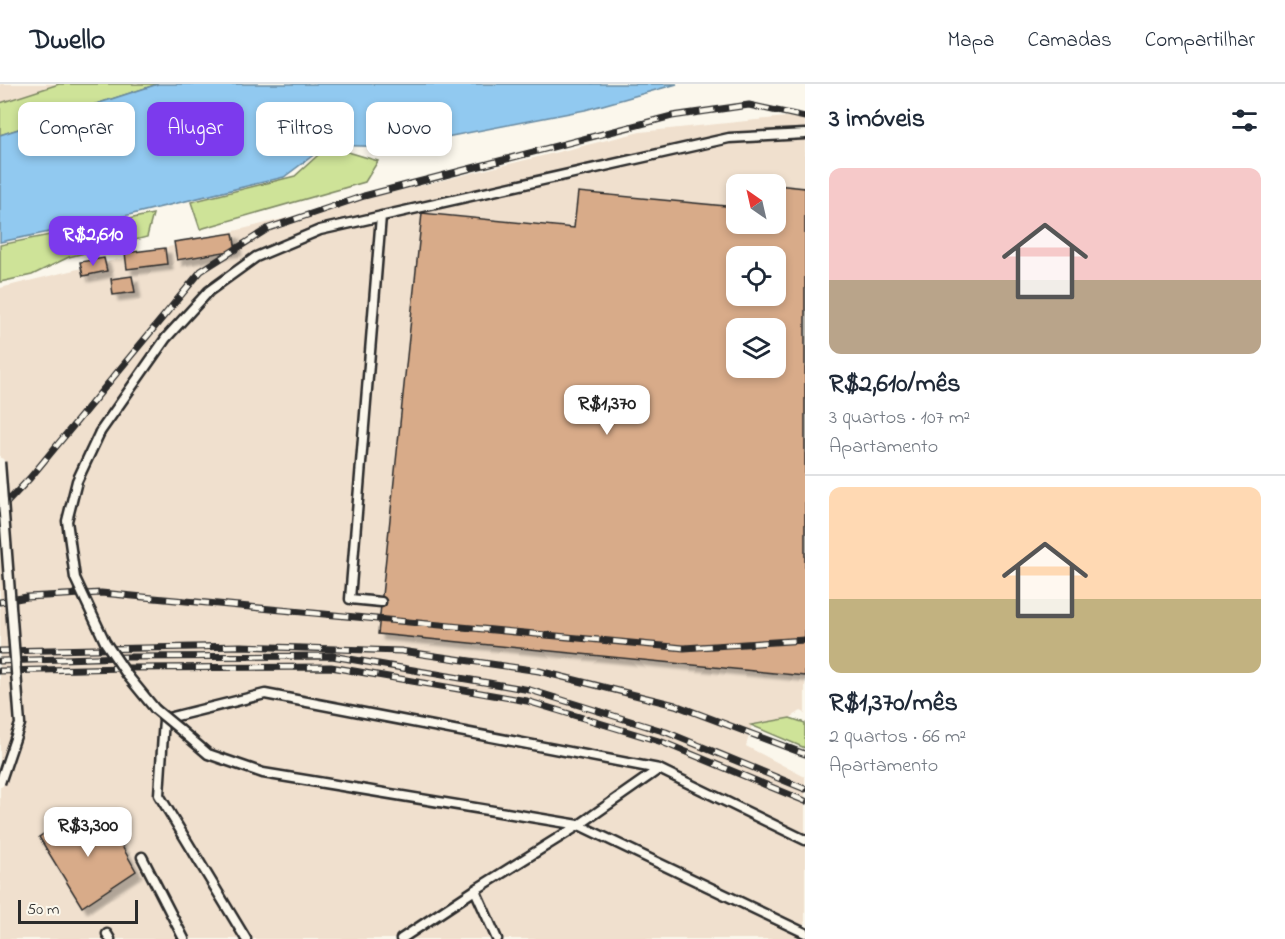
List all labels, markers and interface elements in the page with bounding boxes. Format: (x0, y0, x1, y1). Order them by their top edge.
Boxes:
text: Dwello (30, 21, 105, 62)
text: Mapa (948, 26, 994, 56)
text: Camadas (1027, 26, 1112, 56)
text: Compartilhar (1145, 26, 1255, 56)
text: 3 imóveis (829, 101, 925, 139)
chip: Comprar (18, 102, 135, 156)
chip: Alugar (147, 102, 244, 156)
chip: Filtros (256, 102, 354, 156)
chip: Novo (366, 102, 452, 156)
icon: filters (1228, 104, 1261, 137)
north arrow (726, 174, 786, 234)
map controls (726, 174, 786, 378)
icon: home (991, 207, 1099, 315)
pin: R$2,610 (38, 216, 148, 267)
text: R$2,610 (63, 221, 123, 250)
button: locate (726, 246, 786, 306)
button: layers (726, 318, 786, 378)
text: R$2,610/mês (829, 366, 961, 404)
pin: R$1,370 (552, 385, 662, 436)
text: R$1,370 (578, 390, 636, 419)
text: 3 quartos · 107 m² (829, 404, 970, 433)
text: Apartamento (829, 433, 938, 462)
icon: home (991, 526, 1099, 634)
text: R$1,370/mês (829, 685, 958, 723)
text: 2 quartos · 66 m² (829, 723, 966, 752)
text: Apartamento (829, 752, 938, 781)
pin: R$3,300 (33, 807, 143, 858)
text: R$3,300 (58, 812, 118, 841)
scale bar (18, 897, 138, 924)
text: 50 m (27, 898, 59, 922)

